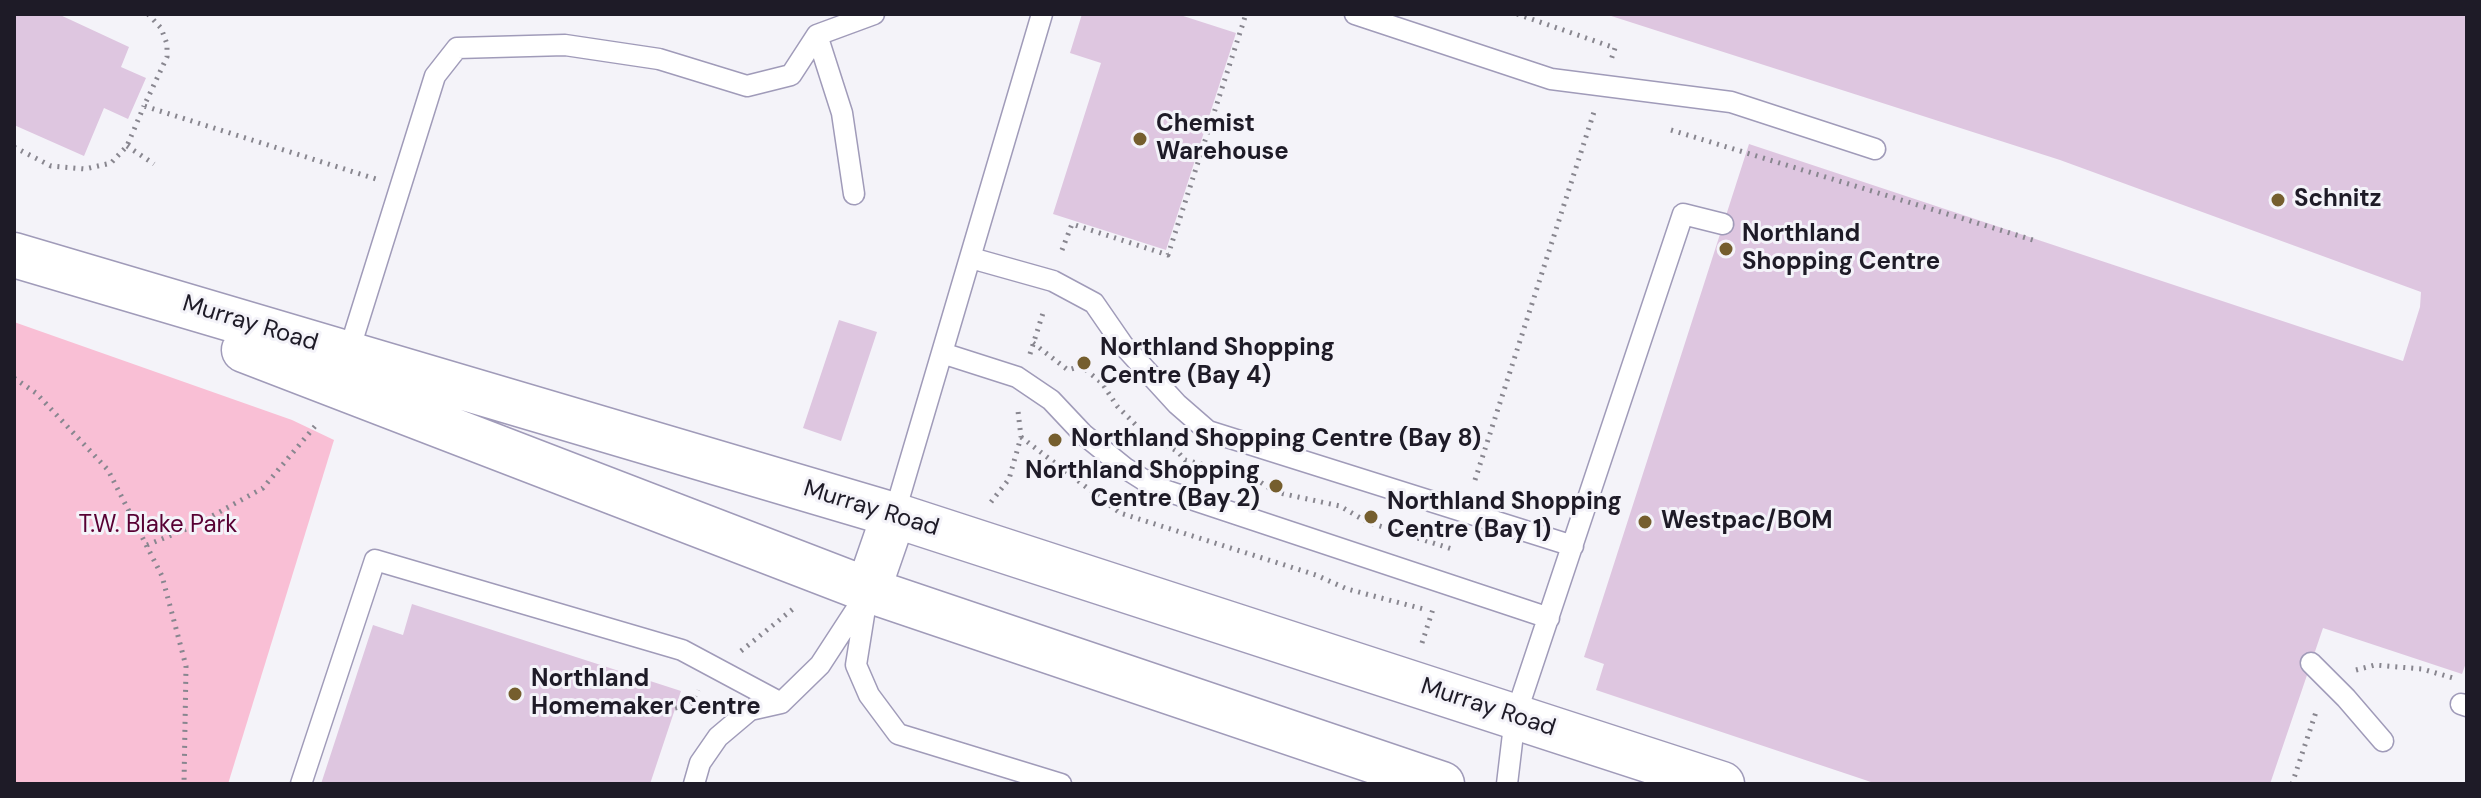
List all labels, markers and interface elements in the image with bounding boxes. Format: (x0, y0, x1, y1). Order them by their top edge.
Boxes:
place label: Chemist Warehouse (1156, 111, 1289, 167)
marker: Chemist Warehouse (1131, 130, 1149, 148)
place label: Schnitz (2294, 186, 2381, 214)
marker: Schnitz (2269, 191, 2287, 209)
place label: Northland Shopping Centre (1742, 221, 1940, 277)
marker: Northland Shopping Centre (1717, 240, 1735, 258)
street label: Murray Road (179, 290, 321, 358)
place label: Northland Shopping Centre (Bay 4) (1100, 335, 1335, 391)
marker: Northland Shopping Centre (Bay 4) (1075, 354, 1093, 372)
place label: Northland Shopping Centre (Bay 8) (1071, 426, 1481, 454)
marker: Northland Shopping Centre (Bay 8) (1046, 431, 1064, 449)
place label: Northland Shopping Centre (Bay 2) (1025, 458, 1260, 514)
street label: Murray Road (800, 475, 942, 543)
marker: Northland Shopping Centre (Bay 2) (1267, 477, 1285, 495)
place label: Northland Shopping Centre (Bay 1) (1387, 489, 1622, 545)
marker: Northland Shopping Centre (Bay 1) (1362, 508, 1380, 526)
place label: Westpac/BOM (1661, 508, 1833, 536)
park label: T.W. Blake Park (79, 512, 237, 540)
marker: Westpac/BOM (1636, 513, 1654, 531)
place label: Northland Homemaker Centre (531, 666, 761, 722)
street label: Murray Road (1417, 673, 1559, 743)
marker: Northland Homemaker Centre (506, 685, 524, 703)

